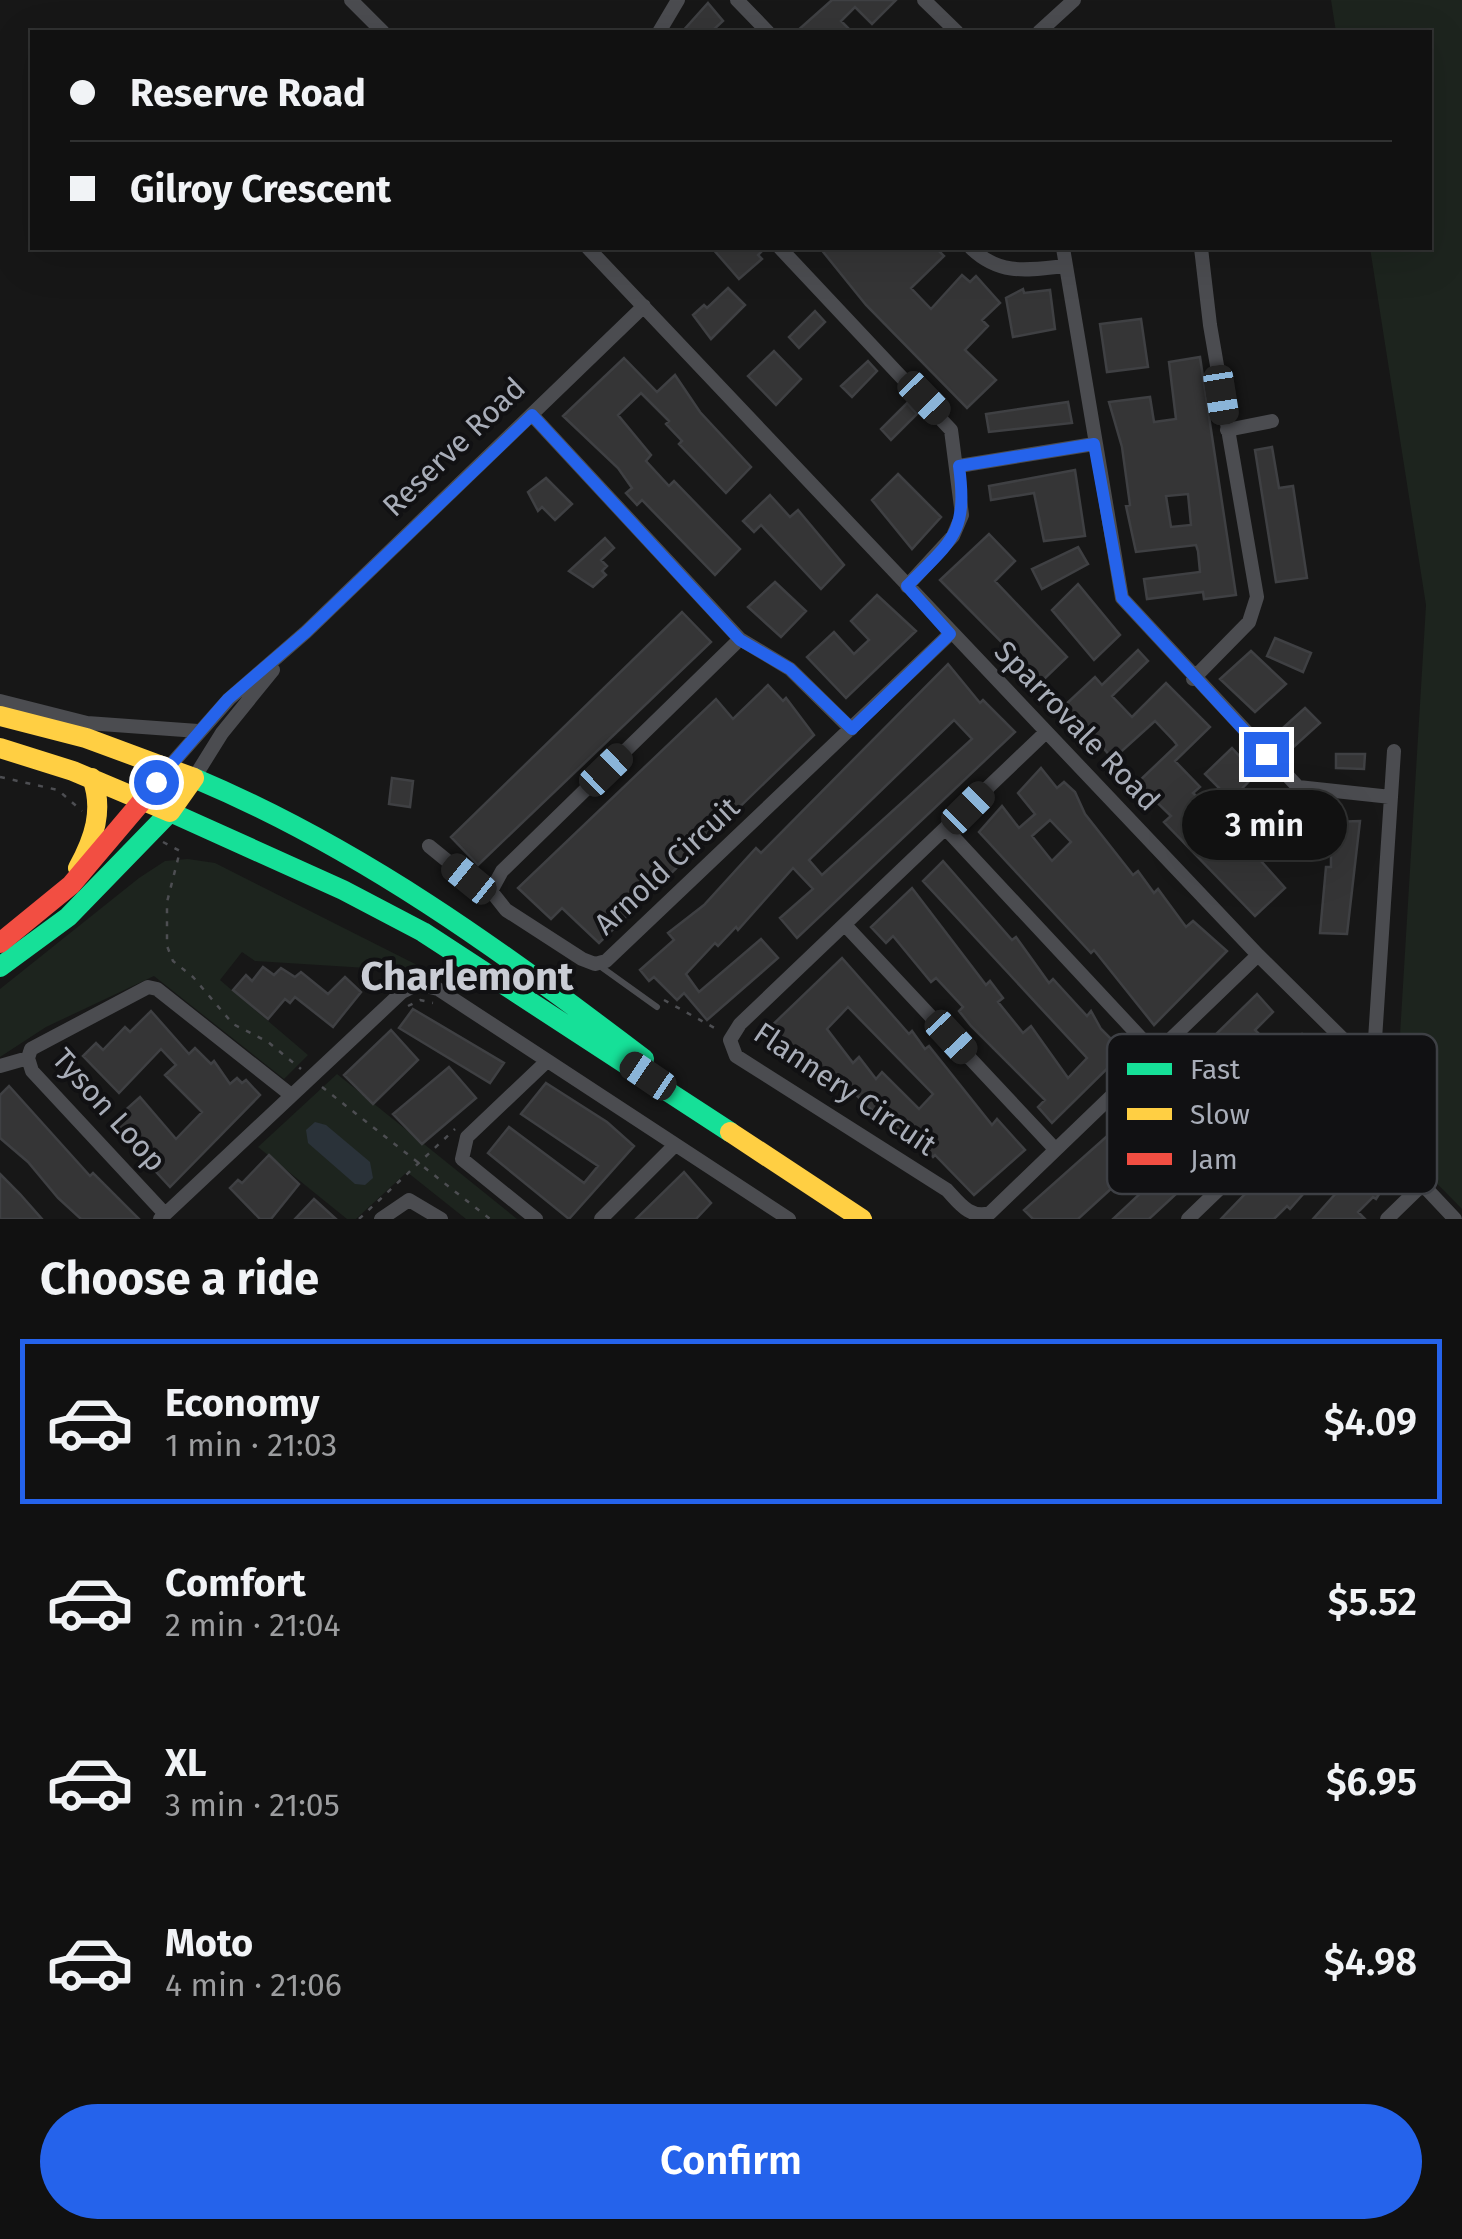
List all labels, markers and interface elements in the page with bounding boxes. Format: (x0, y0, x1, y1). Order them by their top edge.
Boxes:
text: Reserve Road (130, 70, 366, 116)
text: Gilroy Crescent (130, 166, 391, 212)
car (1201, 363, 1241, 427)
car (892, 366, 956, 430)
street label: Reserve Road (375, 370, 533, 524)
street label: Sparrovale Road (987, 634, 1167, 818)
route end (1244, 732, 1289, 777)
car (574, 738, 638, 802)
route start (134, 760, 179, 805)
car (936, 776, 1000, 840)
callout: 3 min (1184, 789, 1348, 859)
street label: Arnold Circuit (587, 790, 747, 942)
text: 3 min (1225, 806, 1304, 844)
car (436, 848, 502, 910)
district label: Charlemont (360, 953, 574, 1001)
car (920, 1005, 982, 1069)
street label: Flannery Circuit (747, 1015, 943, 1163)
legend (1107, 1034, 1437, 1194)
street label: Tyson Loop (44, 1041, 174, 1179)
car (615, 1047, 681, 1105)
text: Fast (1190, 1053, 1241, 1086)
text: Slow (1190, 1098, 1250, 1131)
text: Jam (1190, 1143, 1238, 1176)
text: Choose a ride (40, 1252, 319, 1306)
icon: car (45, 1377, 135, 1467)
text: Economy (165, 1380, 320, 1426)
text: $4.09 (1324, 1399, 1417, 1445)
text: 1 min · 21:03 (165, 1426, 337, 1464)
icon: car (45, 1557, 135, 1647)
text: Comfort (165, 1560, 306, 1606)
text: $5.52 (1328, 1579, 1417, 1625)
text: 2 min · 21:04 (165, 1606, 341, 1644)
icon: car (45, 1737, 135, 1827)
text: XL (165, 1740, 207, 1786)
text: $6.95 (1326, 1759, 1417, 1805)
text: 3 min · 21:05 (165, 1786, 340, 1824)
icon: car (45, 1917, 135, 2007)
text: Moto (165, 1920, 253, 1966)
text: $4.98 (1324, 1939, 1417, 1985)
text: 4 min · 21:06 (165, 1966, 342, 2004)
button: Confirm (40, 2104, 1422, 2219)

